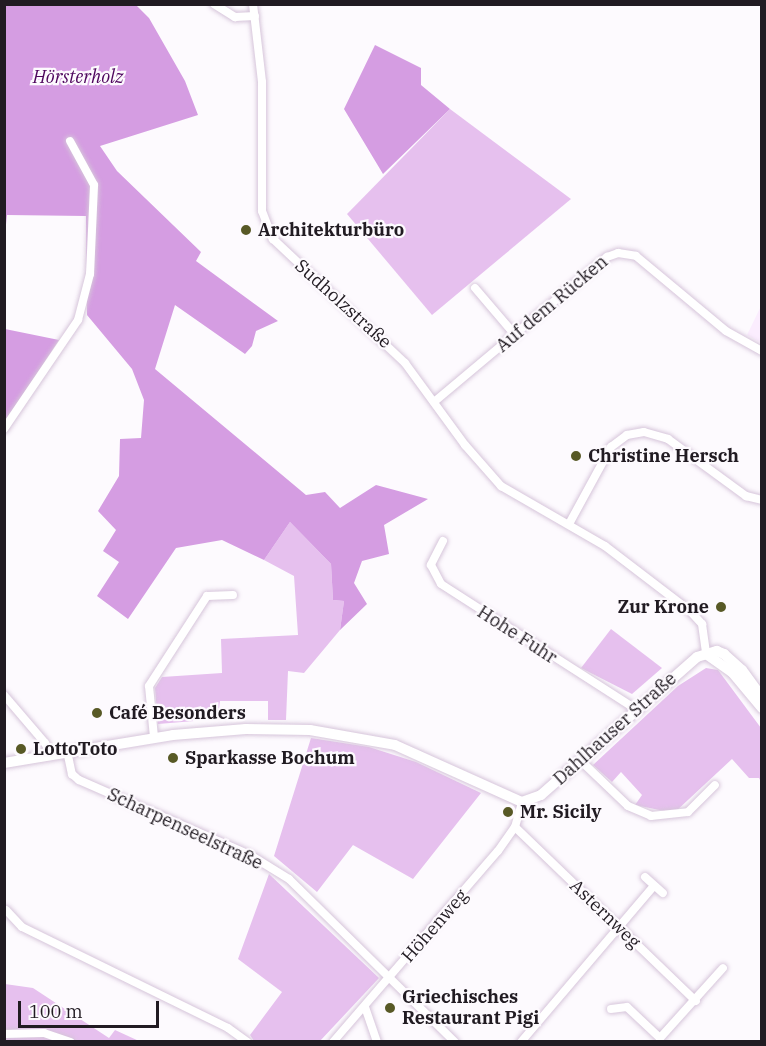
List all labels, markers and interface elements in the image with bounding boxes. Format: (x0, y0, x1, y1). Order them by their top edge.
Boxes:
park label: Hörsterholz (33, 66, 123, 88)
place label: Architekturbüro (258, 219, 404, 241)
marker: Architekturbüro (239, 223, 253, 237)
street label: Auf dem Rücken (492, 251, 612, 357)
street label: Sudholzstraße (290, 255, 396, 353)
place label: Christine Hersch (588, 445, 739, 467)
marker: Christine Hersch (569, 449, 583, 463)
place label: Zur Krone (618, 596, 709, 618)
marker: Zur Krone (714, 600, 728, 614)
street label: Hohe Fuhr (473, 601, 561, 669)
street label: Dahlhauser Straße (549, 668, 681, 790)
place label: Café Besonders (109, 702, 246, 724)
marker: Café Besonders (90, 706, 104, 720)
place label: LottoToto (33, 738, 117, 760)
marker: LottoToto (14, 742, 28, 756)
place label: Sparkasse Bochum (185, 747, 355, 769)
marker: Sparkasse Bochum (166, 751, 180, 765)
street label: Scharpenseelstraße (104, 784, 266, 874)
place label: Mr. Sicily (520, 801, 602, 823)
marker: Mr. Sicily (501, 805, 515, 819)
street label: Asternweg (565, 875, 645, 953)
street label: Höhenweg (397, 885, 473, 967)
place label: Griechisches Restaurant Pigi (402, 987, 539, 1030)
scale bar (21, 989, 162, 1027)
text: 100 m (29, 1000, 83, 1023)
marker: Griechisches Restaurant Pigi (383, 1001, 397, 1015)

